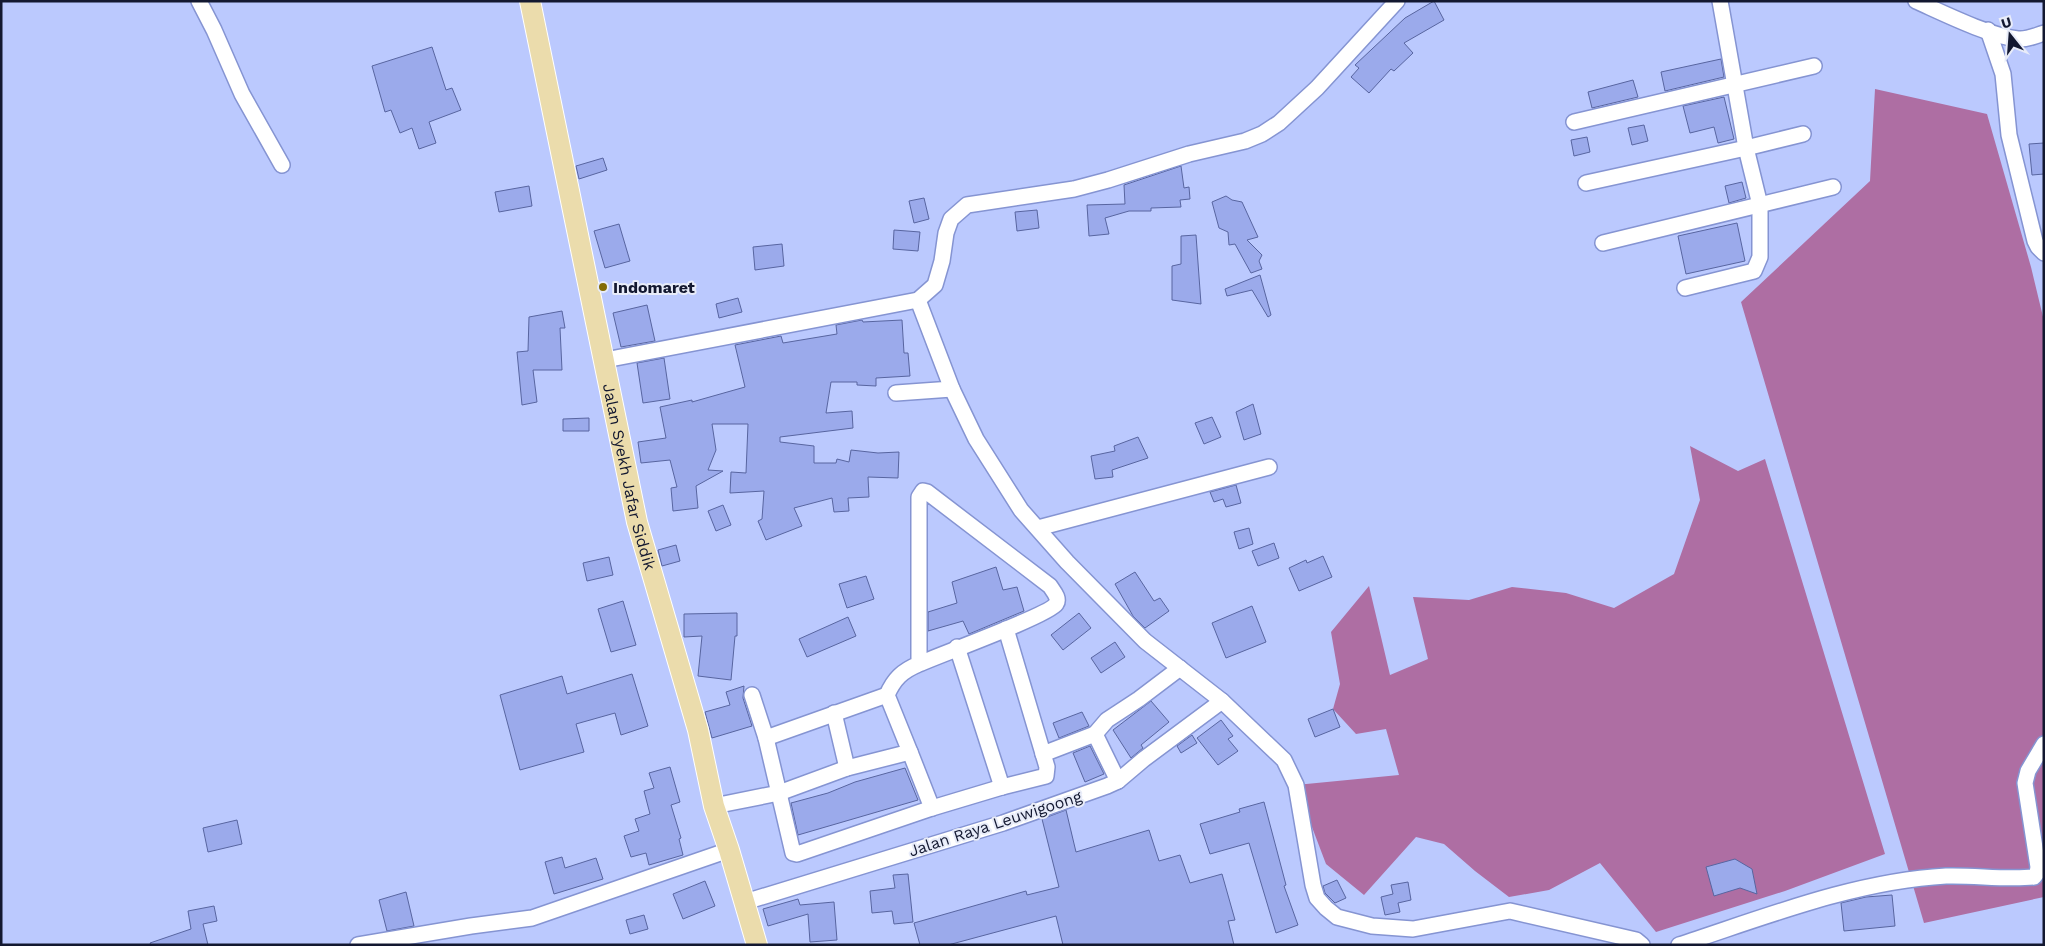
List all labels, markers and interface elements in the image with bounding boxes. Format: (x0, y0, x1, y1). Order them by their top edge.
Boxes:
north arrow (1985, 10, 2035, 60)
text: U (1999, 13, 2013, 32)
place label: Indomaret (613, 278, 695, 297)
marker: Indomaret (597, 281, 609, 293)
street label: Jalan Syekh Jafar Siddik (599, 382, 660, 572)
street label: Jalan Raya Leuwigoong (906, 786, 1085, 860)

